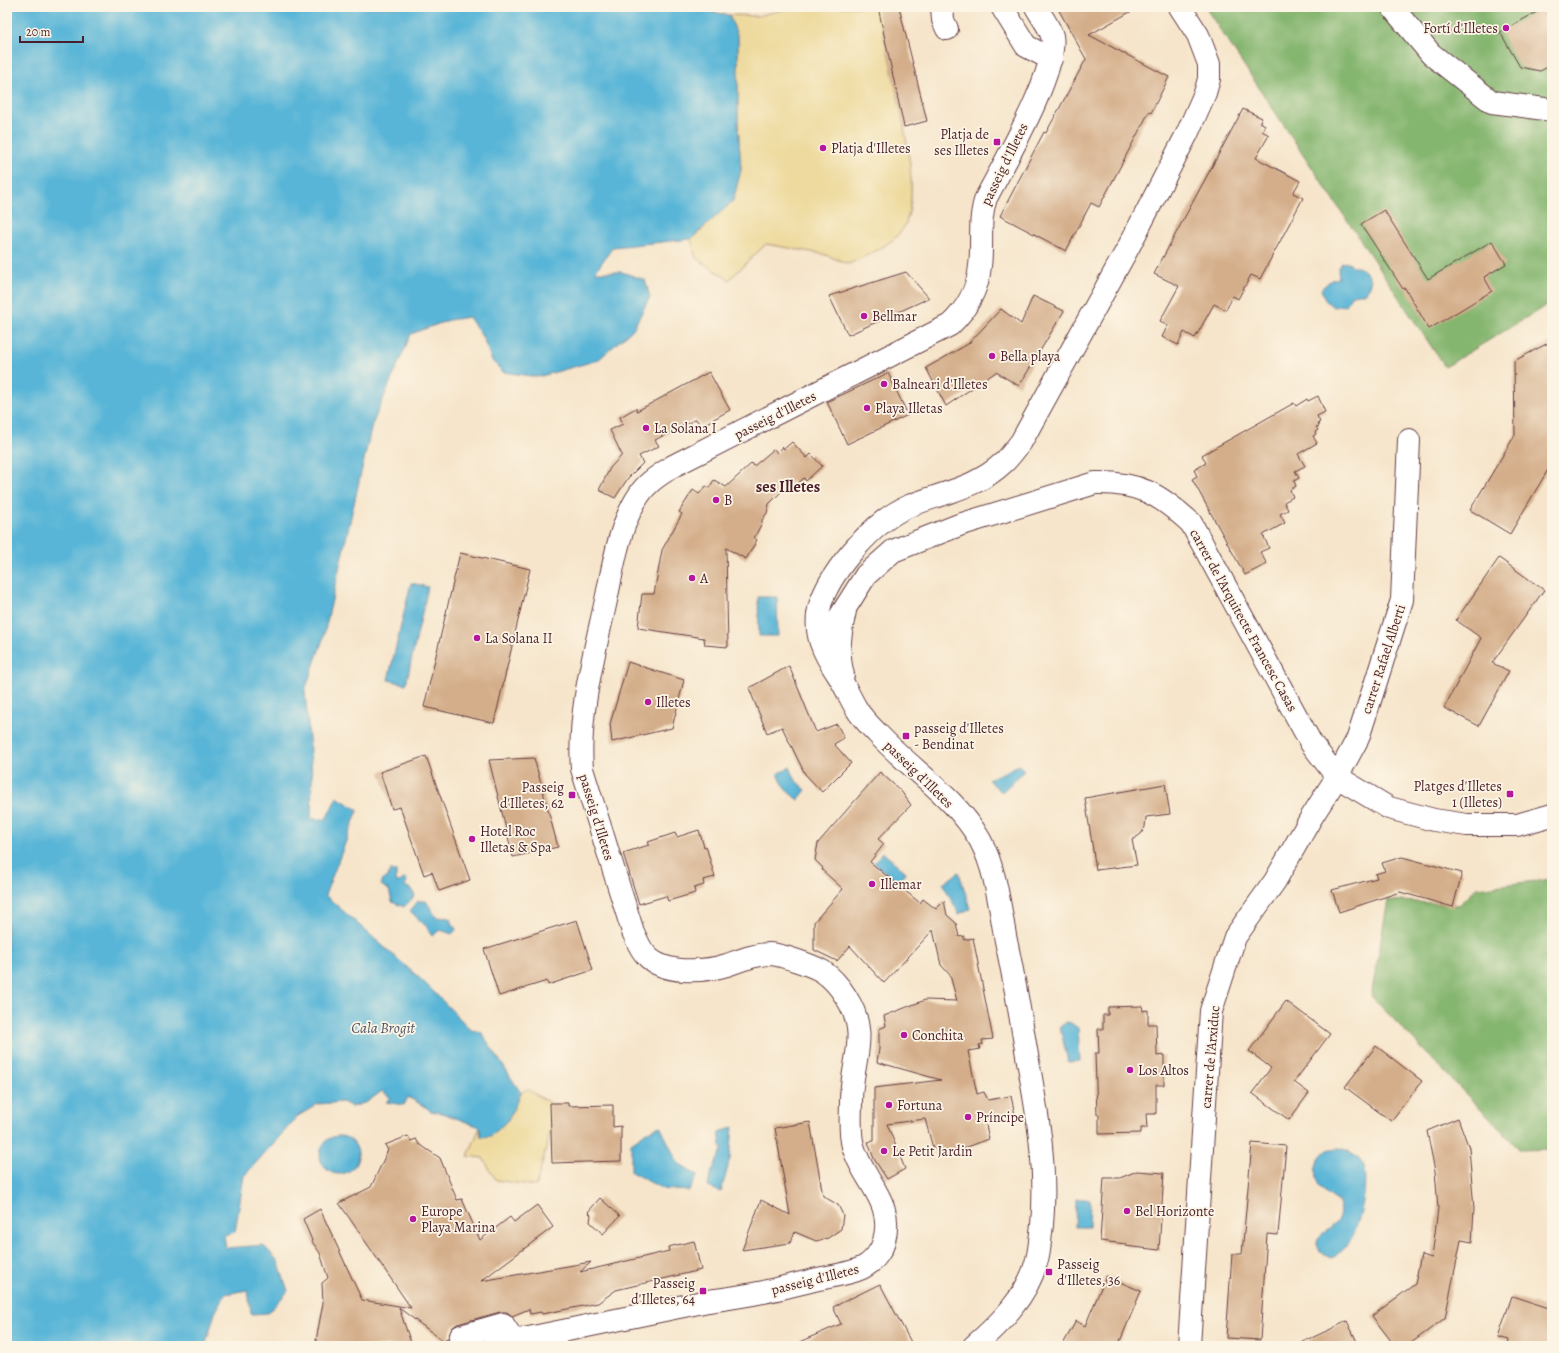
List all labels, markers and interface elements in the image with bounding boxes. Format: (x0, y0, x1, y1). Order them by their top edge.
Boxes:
scale bar (20, 18, 83, 44)
place label: Fortí d'Illetes (1423, 19, 1498, 38)
marker: Fortí d'Illetes (1501, 23, 1511, 33)
text: 20 m (26, 24, 50, 40)
street label: passeig d'Illetes (976, 120, 1033, 209)
place label: Platja de ses Illetes (934, 125, 989, 160)
marker: Platja de ses Illetes (992, 137, 1002, 147)
place label: Platja d'Illetes (831, 139, 911, 158)
marker: Platja d'Illetes (818, 143, 828, 153)
place label: Bellmar (872, 307, 917, 326)
marker: Bellmar (859, 311, 869, 321)
place label: Bella playa (1000, 347, 1061, 366)
marker: Bella playa (987, 351, 997, 361)
place label: Balneari d'Illetes (892, 375, 988, 394)
marker: Balneari d'Illetes (879, 379, 889, 389)
street label: passeig d'Illetes (731, 387, 820, 444)
place label: Playa Illetas (875, 399, 943, 418)
marker: Playa Illetas (862, 403, 872, 413)
place label: La Solana I (654, 419, 716, 438)
marker: La Solana I (641, 423, 651, 433)
district label: ses Illetes (756, 476, 820, 498)
place label: B (724, 491, 732, 510)
marker: B (711, 495, 721, 505)
street label: carrer de l'Arquitecte Francesc Casas (1185, 525, 1302, 715)
place label: A (699, 569, 709, 588)
marker: A (687, 573, 697, 583)
street label: carrer Rafael Alberti (1357, 602, 1410, 716)
place label: La Solana II (485, 629, 553, 648)
marker: La Solana II (472, 633, 482, 643)
place label: Illetes (656, 693, 691, 712)
marker: Illetes (643, 697, 653, 707)
place label: passeig d'Illetes - Bendinat (914, 719, 1004, 754)
marker: passeig d'Illetes - Bendinat (901, 731, 911, 741)
street label: passeig d'Illetes (880, 736, 958, 812)
street label: passeig d'Illetes (574, 771, 619, 863)
place label: Platges d'Illetes 1 (Illetes) (1413, 777, 1502, 812)
place label: Passeig d'Illetes, 62 (500, 778, 564, 813)
marker: Platges d'Illetes 1 (Illetes) (1505, 789, 1515, 799)
marker: Passeig d'Illetes, 62 (567, 790, 577, 800)
place label: Hotel Roc Illetas & Spa (480, 822, 552, 857)
marker: Hotel Roc Illetas & Spa (467, 834, 477, 844)
place label: Illemar (880, 875, 922, 894)
marker: Illemar (867, 879, 877, 889)
street label: carrer de l'Arxiduc (1197, 1005, 1224, 1109)
water label: Cala Brogit (351, 1018, 415, 1038)
place label: Conchita (912, 1026, 964, 1045)
marker: Conchita (899, 1030, 909, 1040)
place label: Los Altos (1138, 1061, 1189, 1080)
marker: Los Altos (1125, 1065, 1135, 1075)
place label: Fortuna (897, 1096, 943, 1115)
marker: Fortuna (884, 1100, 894, 1110)
place label: Príncipe (976, 1108, 1024, 1127)
marker: Príncipe (963, 1112, 973, 1122)
place label: Le Petit Jardin (892, 1142, 973, 1161)
marker: Le Petit Jardin (879, 1146, 889, 1156)
place label: Europe Playa Marina (421, 1202, 496, 1237)
place label: Bel Horizonte (1135, 1202, 1214, 1221)
marker: Bel Horizonte (1122, 1206, 1132, 1216)
marker: Europe Playa Marina (408, 1214, 418, 1224)
place label: Passeig d'Illetes, 36 (1057, 1255, 1120, 1290)
street label: passeig d'Illetes (769, 1259, 861, 1300)
marker: Passeig d'Illetes, 36 (1044, 1267, 1054, 1277)
place label: Passeig d'Illetes, 64 (631, 1274, 695, 1309)
marker: Passeig d'Illetes, 64 (698, 1286, 708, 1296)

